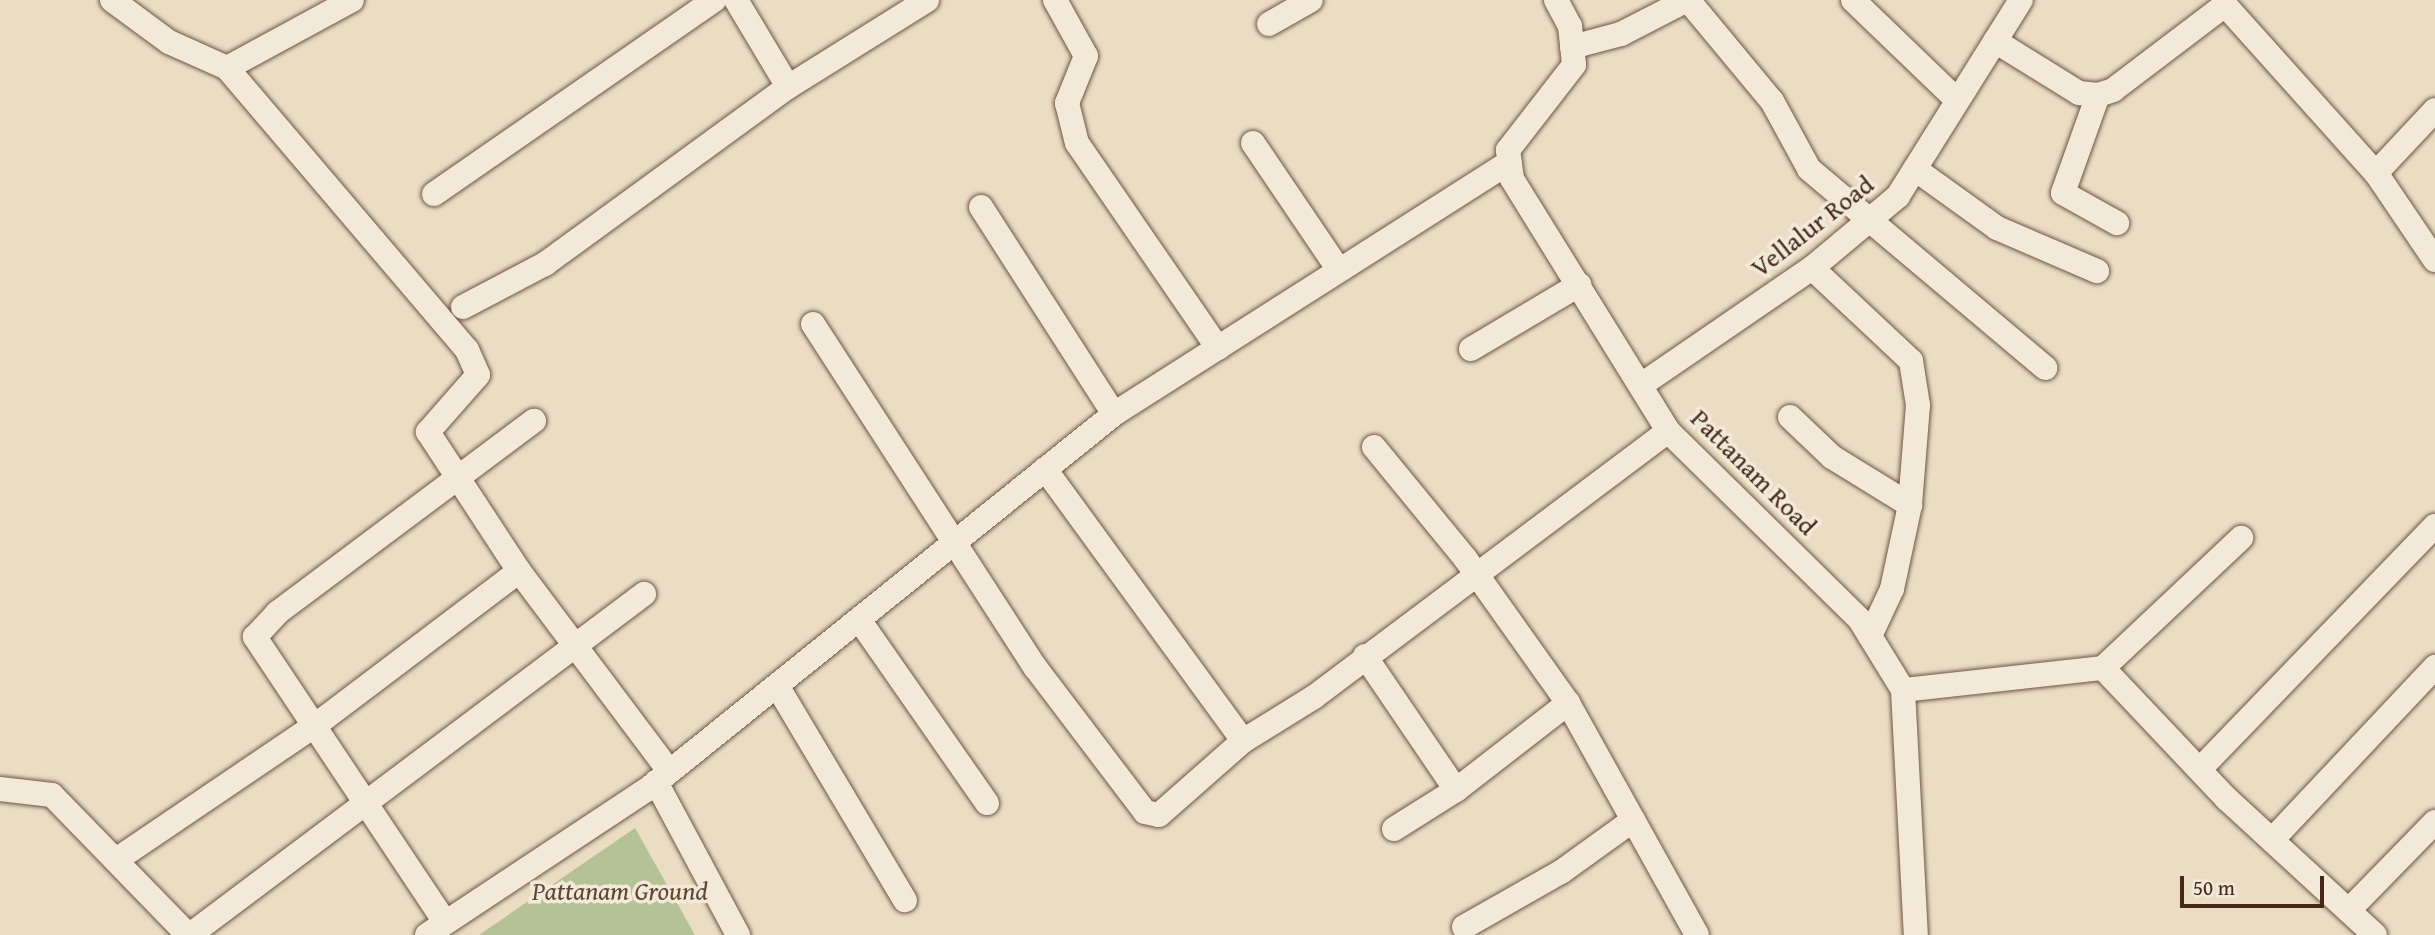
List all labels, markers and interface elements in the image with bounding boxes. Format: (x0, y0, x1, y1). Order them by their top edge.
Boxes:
street label: Vellalur Road (1745, 169, 1879, 283)
street label: Pattanam Road (1685, 403, 1823, 541)
scale bar (2183, 862, 2326, 906)
text: 50 m (2193, 872, 2235, 903)
park label: Pattanam Ground (532, 875, 708, 907)

